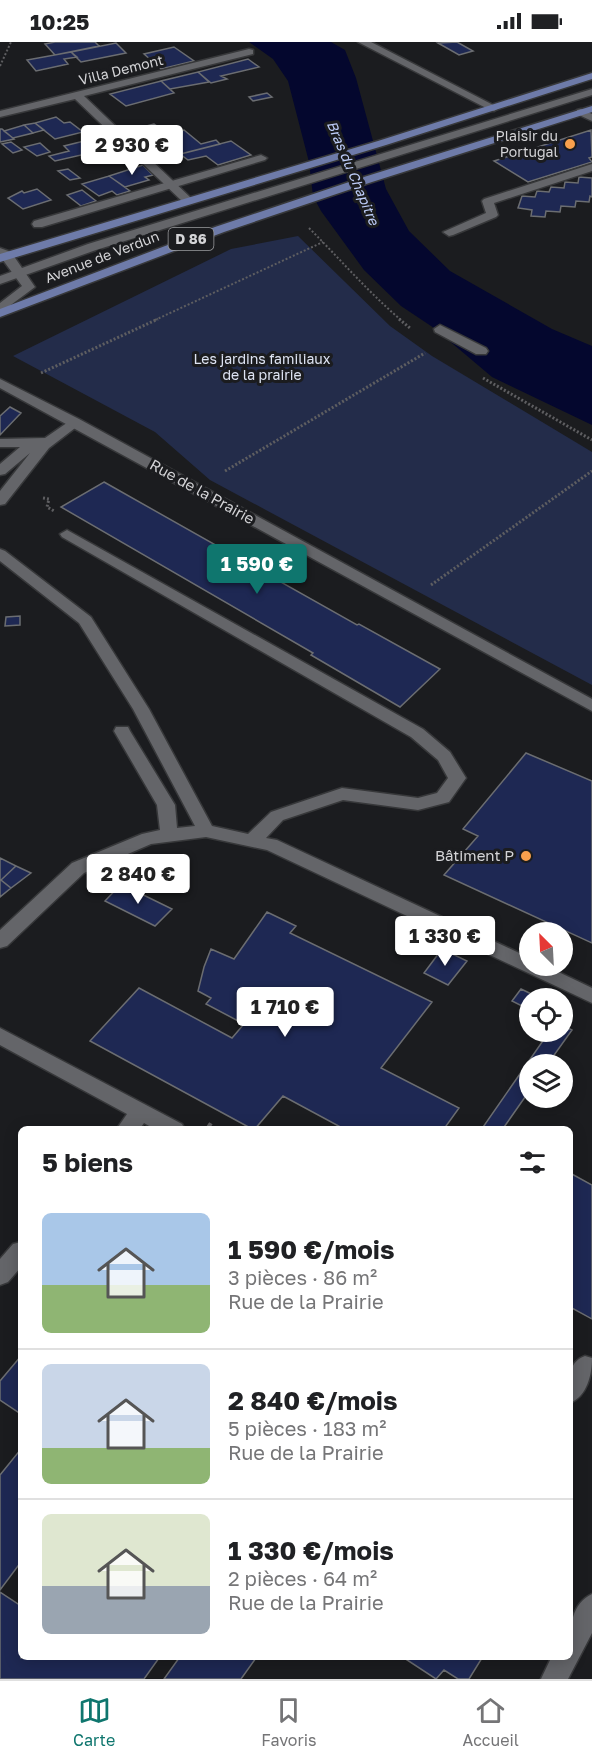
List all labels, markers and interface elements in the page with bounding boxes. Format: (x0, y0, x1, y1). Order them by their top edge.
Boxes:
text: 10:25 (30, 8, 90, 35)
street label: Villa Demont (77, 51, 165, 88)
water label: Bras du Chapitre (324, 118, 383, 228)
pin: 2 930 € (77, 125, 187, 176)
place label: Plaisir du Portugal (495, 127, 558, 160)
text: 2 930 € (95, 132, 169, 156)
marker: Plaisir du Portugal (563, 137, 577, 151)
street label: Avenue de Verdun (42, 227, 161, 286)
road number: D 86 (168, 228, 213, 250)
park label: Les jardins familiaux de la prairie (194, 350, 331, 383)
street label: Rue de la Prairie (147, 455, 258, 527)
pin: 1 590 € (202, 544, 312, 595)
text: 1 590 € (221, 551, 293, 575)
place label: Bâtiment P (435, 846, 514, 864)
marker: Bâtiment P (519, 849, 533, 863)
pin: 2 840 € (83, 854, 193, 905)
text: 2 840 € (101, 861, 175, 885)
pin: 1 330 € (390, 916, 500, 967)
north arrow (519, 922, 573, 976)
map controls (519, 922, 573, 1108)
text: 1 330 € (409, 923, 481, 947)
pin: 1 710 € (230, 987, 340, 1038)
button: locate (519, 988, 573, 1042)
text: 1 710 € (251, 994, 319, 1018)
button: layers (519, 1054, 573, 1108)
icon: filters (516, 1146, 549, 1179)
text: 5 biens (42, 1147, 133, 1178)
text: 1 590 €/mois (228, 1234, 395, 1265)
icon: home (90, 1237, 162, 1309)
text: 3 pièces · 86 m² (228, 1265, 377, 1289)
text: Rue de la Prairie (228, 1289, 384, 1313)
text: 2 840 €/mois (228, 1385, 398, 1416)
icon: home (90, 1388, 162, 1460)
text: 5 pièces · 183 m² (228, 1416, 386, 1440)
text: Rue de la Prairie (228, 1440, 384, 1464)
text: 1 330 €/mois (228, 1535, 394, 1566)
icon: home (90, 1538, 162, 1610)
text: 2 pièces · 64 m² (228, 1566, 377, 1590)
text: Rue de la Prairie (228, 1590, 384, 1614)
tab: Carte (73, 1694, 115, 1750)
tab: Favoris (261, 1694, 316, 1750)
tab: Accueil (463, 1694, 519, 1750)

